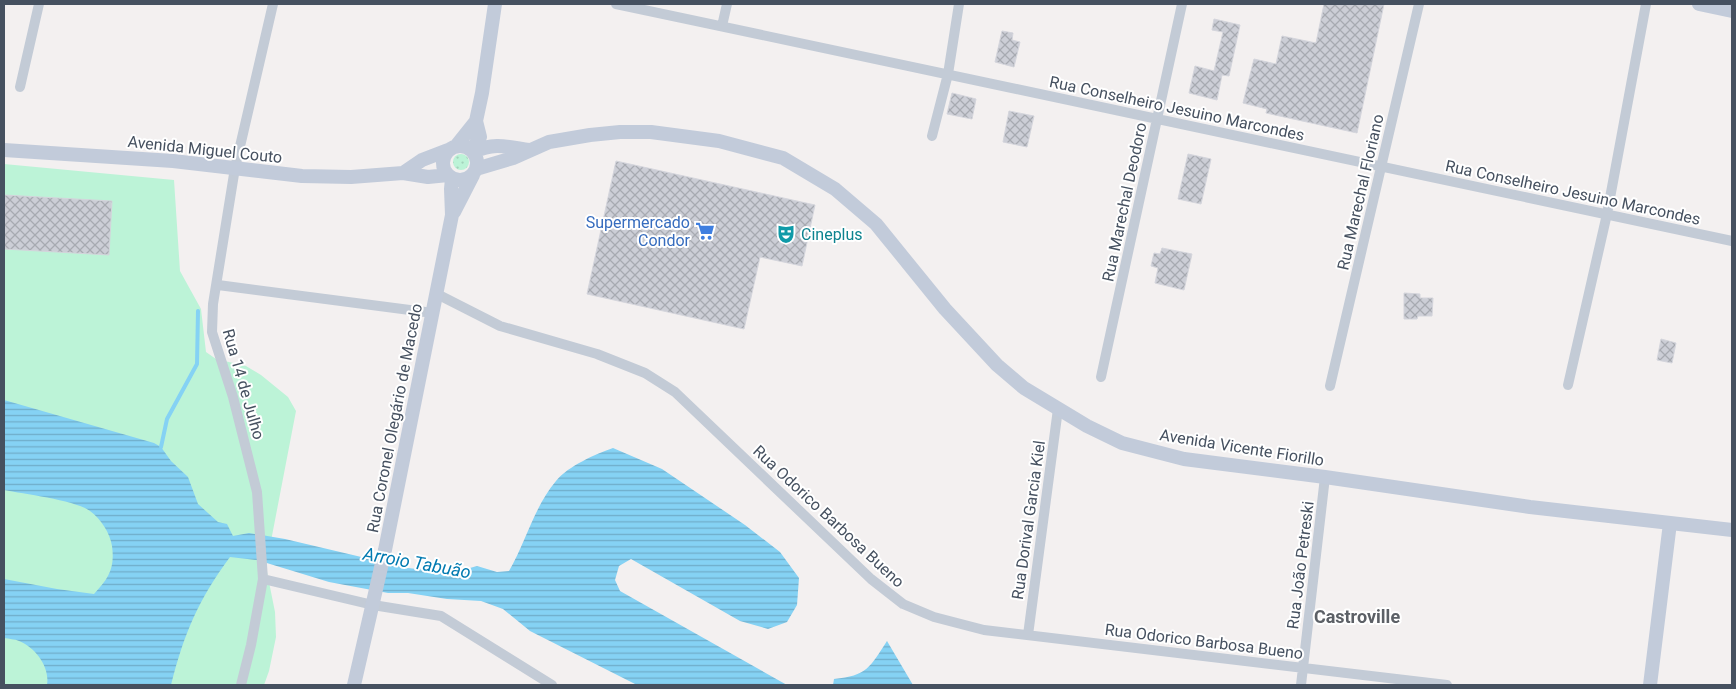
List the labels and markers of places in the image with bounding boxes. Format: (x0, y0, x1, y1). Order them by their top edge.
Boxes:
place label: Supermercado Condor (586, 213, 691, 250)
supermarket icon: Supermercado Condor (694, 220, 716, 242)
theatre icon: Cineplus (775, 223, 797, 245)
place label: Cineplus (801, 225, 863, 244)

